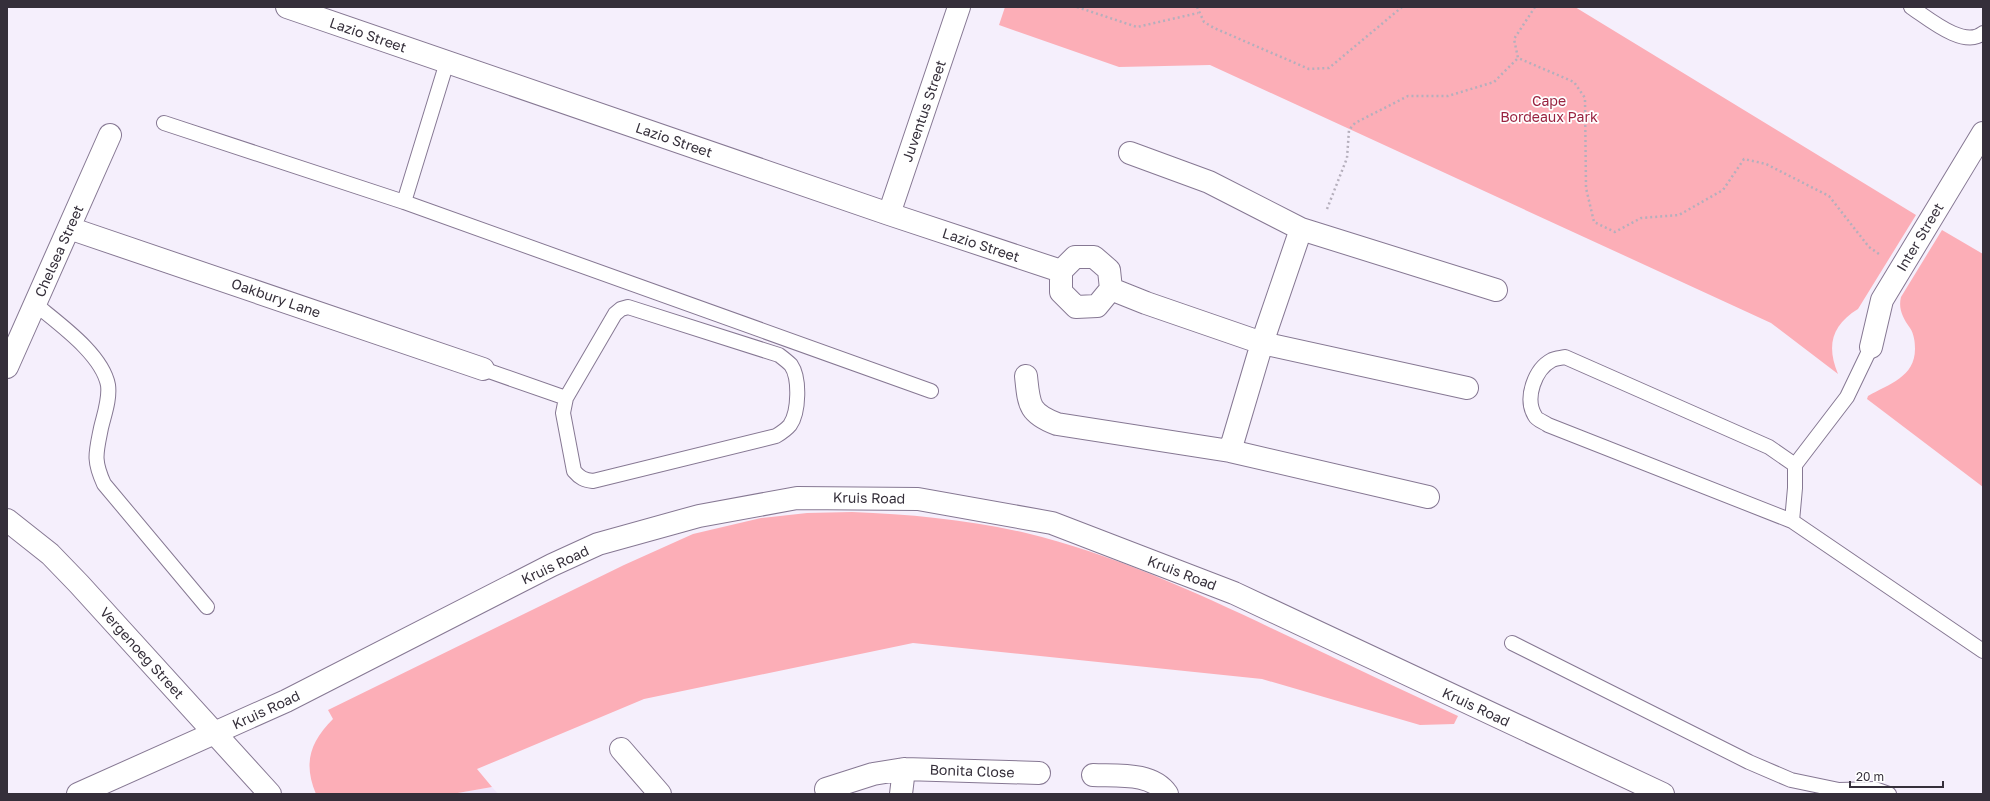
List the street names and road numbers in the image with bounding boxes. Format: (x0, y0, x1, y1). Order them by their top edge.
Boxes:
street label: Lazio Street (327, 13, 409, 56)
street label: Juventus Street (898, 58, 949, 164)
street label: Lazio Street (633, 118, 715, 161)
street label: Inter Street (1892, 199, 1947, 274)
street label: Chelsea Street (31, 202, 86, 300)
street label: Lazio Street (940, 224, 1022, 265)
street label: Oakbury Lane (229, 274, 323, 321)
street label: Kruis Road (833, 488, 905, 507)
street label: Kruis Road (518, 542, 591, 588)
street label: Kruis Road (1145, 552, 1219, 593)
street label: Vergenoeg Street (97, 603, 188, 702)
street label: Kruis Road (1440, 684, 1513, 730)
street label: Kruis Road (229, 687, 302, 733)
street label: Bonita Close (929, 761, 1015, 780)

